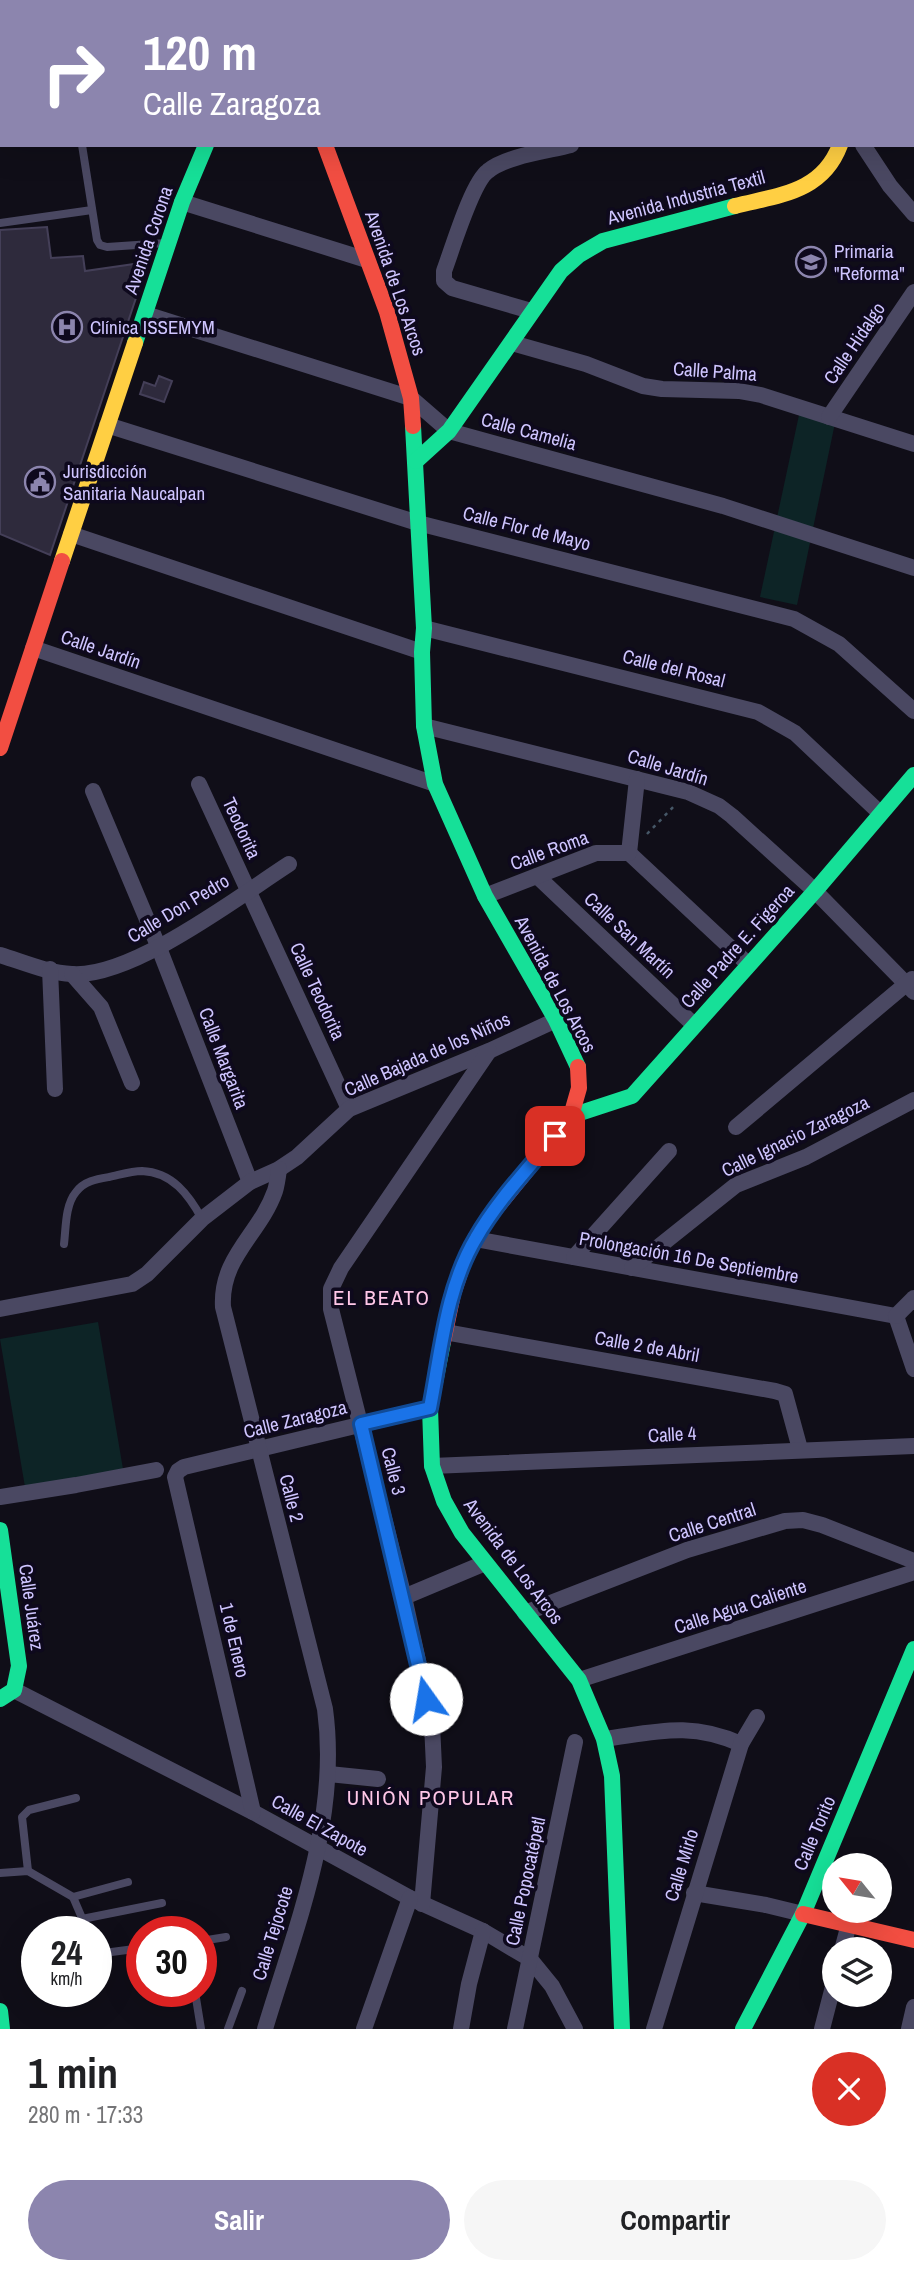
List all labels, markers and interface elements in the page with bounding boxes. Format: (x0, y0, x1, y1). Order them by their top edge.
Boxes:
text: 120 m (143, 19, 257, 85)
icon: right (28, 28, 119, 119)
text: Calle Zaragoza (143, 82, 321, 125)
street label: Avenida Industria Textil (603, 163, 768, 231)
street label: Avenida Corona (117, 182, 179, 298)
street label: Avenida de Los Arcos (359, 206, 433, 359)
place label: Primaria "Reforma" (834, 238, 905, 286)
school or university icon: Primaria "Reforma" (794, 245, 828, 279)
street label: Calle Hidalgo (817, 297, 891, 389)
hospital icon: Clínica ISSEMYM (50, 310, 84, 344)
place label: Clínica ISSEMYM (90, 314, 215, 340)
street label: Calle Palma (672, 355, 758, 387)
street label: Calle Camelia (478, 406, 580, 456)
place label: Jurisdicción Sanitaria Naucalpan (63, 458, 205, 506)
public building icon: Jurisdicción Sanitaria Naucalpan (23, 465, 57, 499)
street label: Calle Flor de Mayo (460, 500, 594, 556)
street label: Calle Jardín (57, 623, 145, 675)
street label: Calle del Rosal (620, 643, 728, 693)
street label: Calle Jardín (624, 742, 712, 792)
street label: Teodorita (216, 793, 268, 863)
street label: Calle Roma (506, 824, 592, 876)
street label: Calle Don Pedro (122, 867, 234, 949)
street label: Calle Padre E. Figeroa (674, 878, 800, 1014)
street label: Calle San Martín (579, 886, 681, 984)
street label: Avenida de Los Arcos (509, 910, 603, 1057)
street label: Calle Teodorita (284, 938, 352, 1044)
street label: Calle Margarita (193, 1004, 255, 1113)
street label: Calle Bajada de los Niños (340, 1006, 514, 1102)
street label: Calle Ignacio Zaragoza (717, 1089, 873, 1183)
pin (525, 1106, 585, 1166)
icon: arrive (536, 1117, 574, 1155)
street label: Prolongación 16 De Septiembre (577, 1225, 801, 1289)
district label: EL BEATO (333, 1283, 431, 1312)
street label: Calle 2 de Abril (593, 1324, 701, 1368)
street label: Calle Zaragoza (241, 1394, 350, 1444)
street label: Calle 4 (647, 1420, 697, 1448)
street label: Calle 3 (376, 1444, 412, 1498)
street label: Calle 2 (274, 1471, 310, 1525)
street label: Avenida de Los Arcos (457, 1492, 570, 1629)
street label: Calle Central (665, 1496, 759, 1548)
street label: Calle Juárez (13, 1562, 51, 1652)
street label: Calle Agua Caliente (670, 1572, 810, 1640)
street label: 1 de Enero (214, 1600, 256, 1680)
position arrow (389, 1662, 463, 1736)
district label: UNIÓN POPULAR (347, 1783, 515, 1812)
street label: Calle El Zapote (267, 1788, 373, 1862)
street label: Calle Torito (787, 1792, 841, 1874)
street label: Calle Popocatépetl (499, 1814, 551, 1948)
street label: Calle Mirlo (658, 1826, 704, 1904)
north arrow (822, 1853, 892, 1923)
map controls (822, 1853, 892, 2007)
street label: Calle Tejocote (245, 1883, 299, 1983)
speed limit sign: 30 (126, 1916, 217, 2007)
text: 24 (51, 1929, 82, 1976)
button: layers (822, 1937, 892, 2007)
text: km/h (51, 1966, 83, 1991)
text: 1 min (28, 2045, 118, 2101)
button: close (812, 2052, 886, 2126)
text: 280 m · 17:33 (28, 2099, 143, 2130)
button: Salir (28, 2180, 450, 2260)
button: Compartir (464, 2180, 886, 2260)

